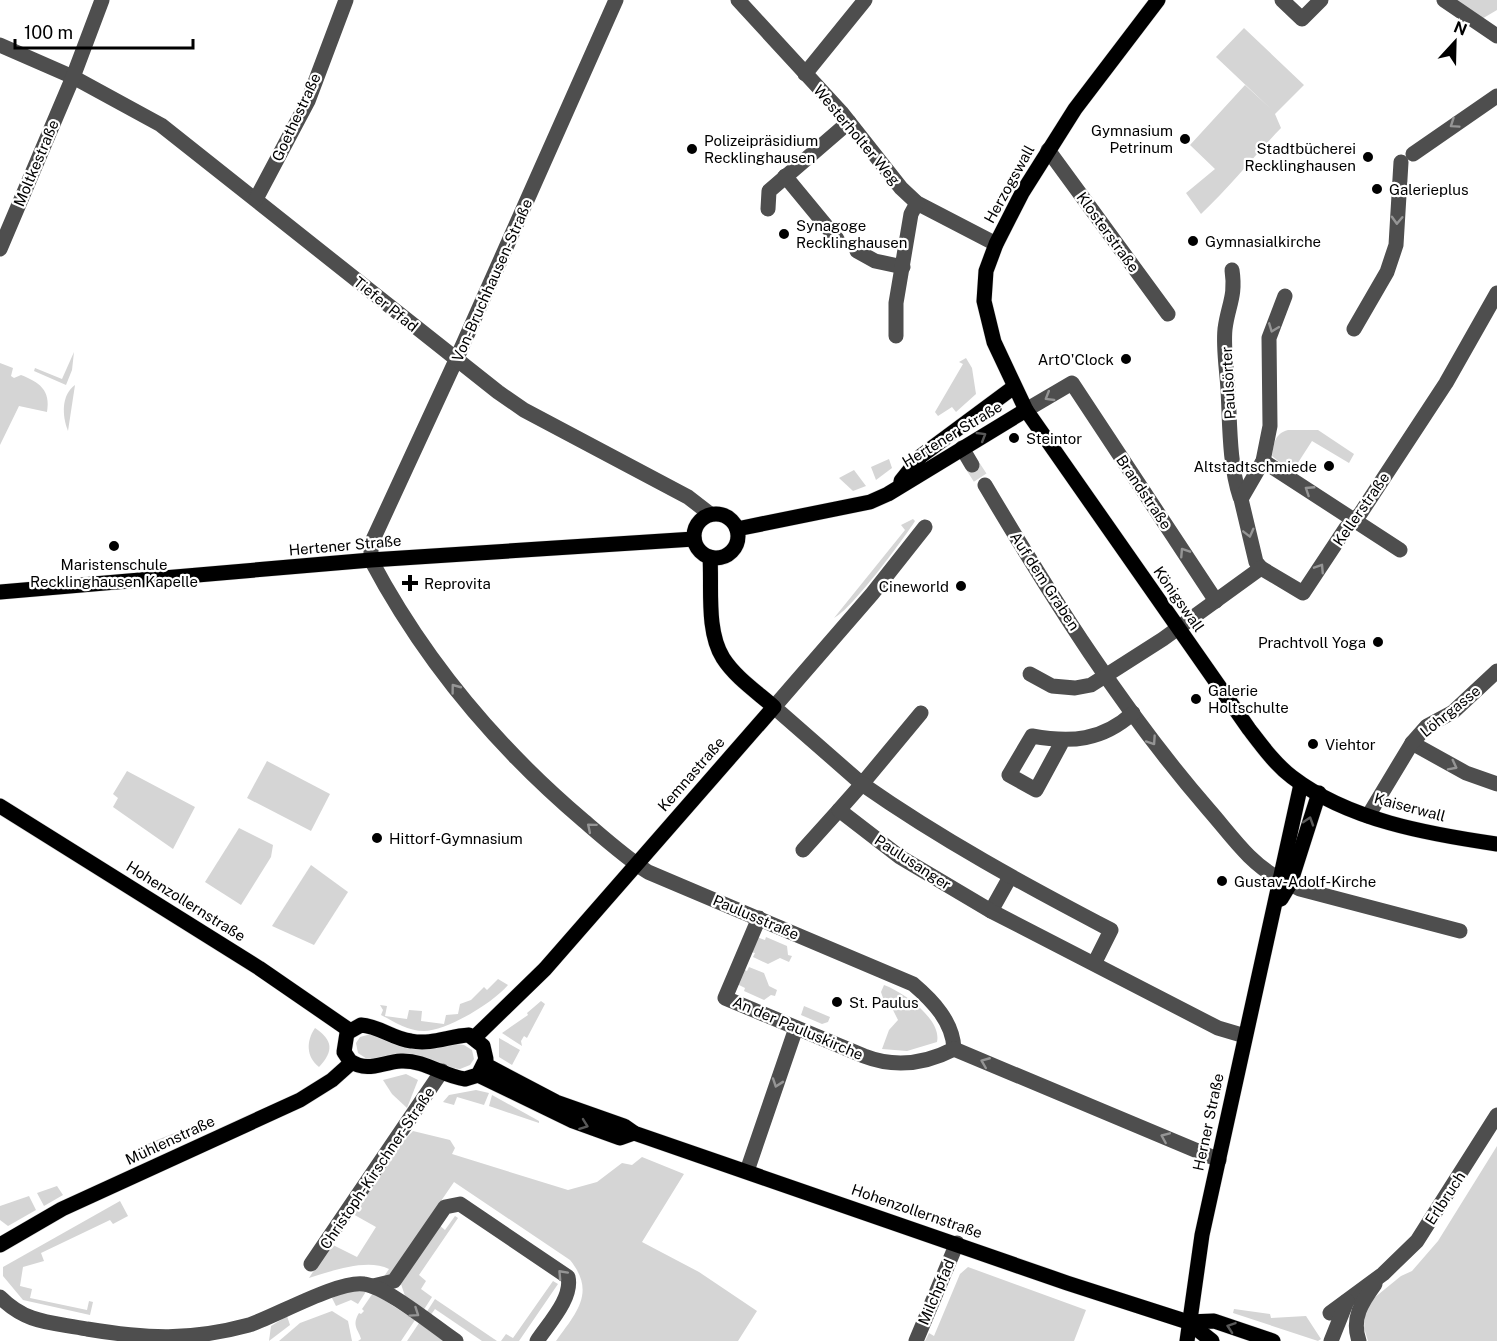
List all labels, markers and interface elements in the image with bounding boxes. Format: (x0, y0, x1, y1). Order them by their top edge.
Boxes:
scale bar (15, 12, 194, 50)
north arrow (1425, 12, 1485, 72)
text: N (1451, 17, 1470, 40)
text: 100 m (24, 22, 73, 43)
street label: Goethestraße (268, 70, 324, 164)
street label: Westerholter Weg (810, 82, 904, 188)
street label: Moltkestraße (10, 117, 62, 209)
one-way arrow (1450, 117, 1461, 128)
place label: Gymnasium Petrinum (1091, 122, 1173, 156)
place label: Polizeipräsidium Recklinghausen (704, 132, 818, 166)
marker: Gymnasium Petrinum (1178, 132, 1192, 146)
place label: Stadtbücherei Recklinghausen (1244, 140, 1356, 174)
marker: Polizeipräsidium Recklinghausen (685, 142, 699, 156)
street label: Herzogswall (981, 142, 1037, 226)
marker: Stadtbücherei Recklinghausen (1361, 150, 1375, 164)
place label: Galerieplus (1389, 181, 1469, 198)
marker: Galerieplus (1370, 182, 1384, 196)
street label: Klosterstraße (1073, 189, 1143, 275)
street label: Von-Bruchhausen-Straße (448, 196, 536, 364)
one-way arrow (1391, 216, 1403, 225)
place label: Synagoge Recklinghausen (796, 217, 908, 251)
marker: Synagoge Recklinghausen (777, 227, 791, 241)
place label: Gymnasialkirche (1205, 233, 1321, 250)
marker: Gymnasialkirche (1186, 234, 1200, 248)
street label: Tiefer Pfad (351, 273, 421, 335)
one-way arrow (1268, 322, 1280, 333)
street label: Paulsörter (1218, 346, 1238, 420)
place label: ArtO'Clock (1038, 351, 1114, 368)
marker: ArtO'Clock (1119, 352, 1133, 366)
one-way arrow (1045, 389, 1055, 401)
street label: Hertener Straße (899, 398, 1005, 470)
place label: Steintor (1026, 430, 1082, 447)
marker: Steintor (1007, 431, 1021, 445)
one-way arrow (976, 432, 986, 444)
street label: Brandstraße (1113, 452, 1175, 532)
place label: Altstadtschmiede (1193, 458, 1317, 475)
marker: Altstadtschmiede (1322, 459, 1336, 473)
street label: Kellerstraße (1329, 469, 1393, 549)
one-way arrow (1304, 487, 1315, 498)
one-way arrow (1242, 527, 1254, 538)
street label: Auf dem Graben (1007, 529, 1083, 633)
street label: Hertener Straße (288, 532, 402, 558)
marker: Maristenschule Recklinghausen Kapelle (107, 539, 121, 553)
one-way arrow (1180, 548, 1191, 559)
place label: Maristenschule Recklinghausen Kapelle (30, 556, 198, 590)
street label: Königswall (1150, 563, 1208, 635)
one-way arrow (1313, 564, 1324, 575)
marker: Reprovita (401, 574, 419, 592)
place label: Reprovita (424, 575, 491, 592)
place label: Cineworld (879, 578, 949, 595)
marker: Cineworld (954, 579, 968, 593)
place label: Prachtvoll Yoga (1258, 634, 1366, 651)
marker: Prachtvoll Yoga (1371, 635, 1385, 649)
place label: Galerie Holtschulte (1208, 682, 1289, 716)
street label: Löhrgasse (1417, 682, 1483, 740)
one-way arrow (451, 683, 462, 694)
marker: Galerie Holtschulte (1189, 692, 1203, 706)
street label: Kemnastraße (654, 733, 728, 815)
one-way arrow (1145, 735, 1156, 746)
place label: Viehtor (1325, 736, 1376, 753)
marker: Viehtor (1306, 737, 1320, 751)
one-way arrow (1447, 759, 1458, 771)
street label: Kaiserwall (1373, 789, 1447, 825)
one-way arrow (1302, 816, 1314, 827)
one-way arrow (587, 823, 598, 834)
place label: Hittorf-Gymnasium (389, 830, 523, 847)
marker: Hittorf-Gymnasium (370, 831, 384, 845)
street label: Paulusanger (872, 831, 954, 893)
street label: Hohenzollernstraße (123, 857, 249, 945)
place label: Gustav-Adolf-Kirche (1234, 873, 1376, 890)
marker: Gustav-Adolf-Kirche (1215, 874, 1229, 888)
street label: Paulusstraße (711, 891, 801, 943)
street label: An der Pauluskirche (730, 993, 866, 1063)
place label: St. Paulus (849, 994, 919, 1011)
marker: St. Paulus (830, 995, 844, 1009)
one-way arrow (981, 1057, 992, 1069)
street label: Herner Straße (1189, 1072, 1227, 1172)
one-way arrow (772, 1077, 784, 1088)
street label: Christoph-Kirschner-Straße (316, 1084, 438, 1252)
street label: Mühlenstraße (123, 1112, 217, 1168)
one-way arrow (578, 1118, 589, 1130)
one-way arrow (1161, 1132, 1172, 1144)
street label: Erlbruch (1422, 1168, 1468, 1228)
street label: Hohenzollernstraße (849, 1181, 985, 1241)
street label: Milchpfad (915, 1257, 957, 1327)
one-way arrow (558, 1270, 569, 1281)
one-way arrow (409, 1306, 420, 1317)
one-way arrow (1226, 1322, 1237, 1334)

